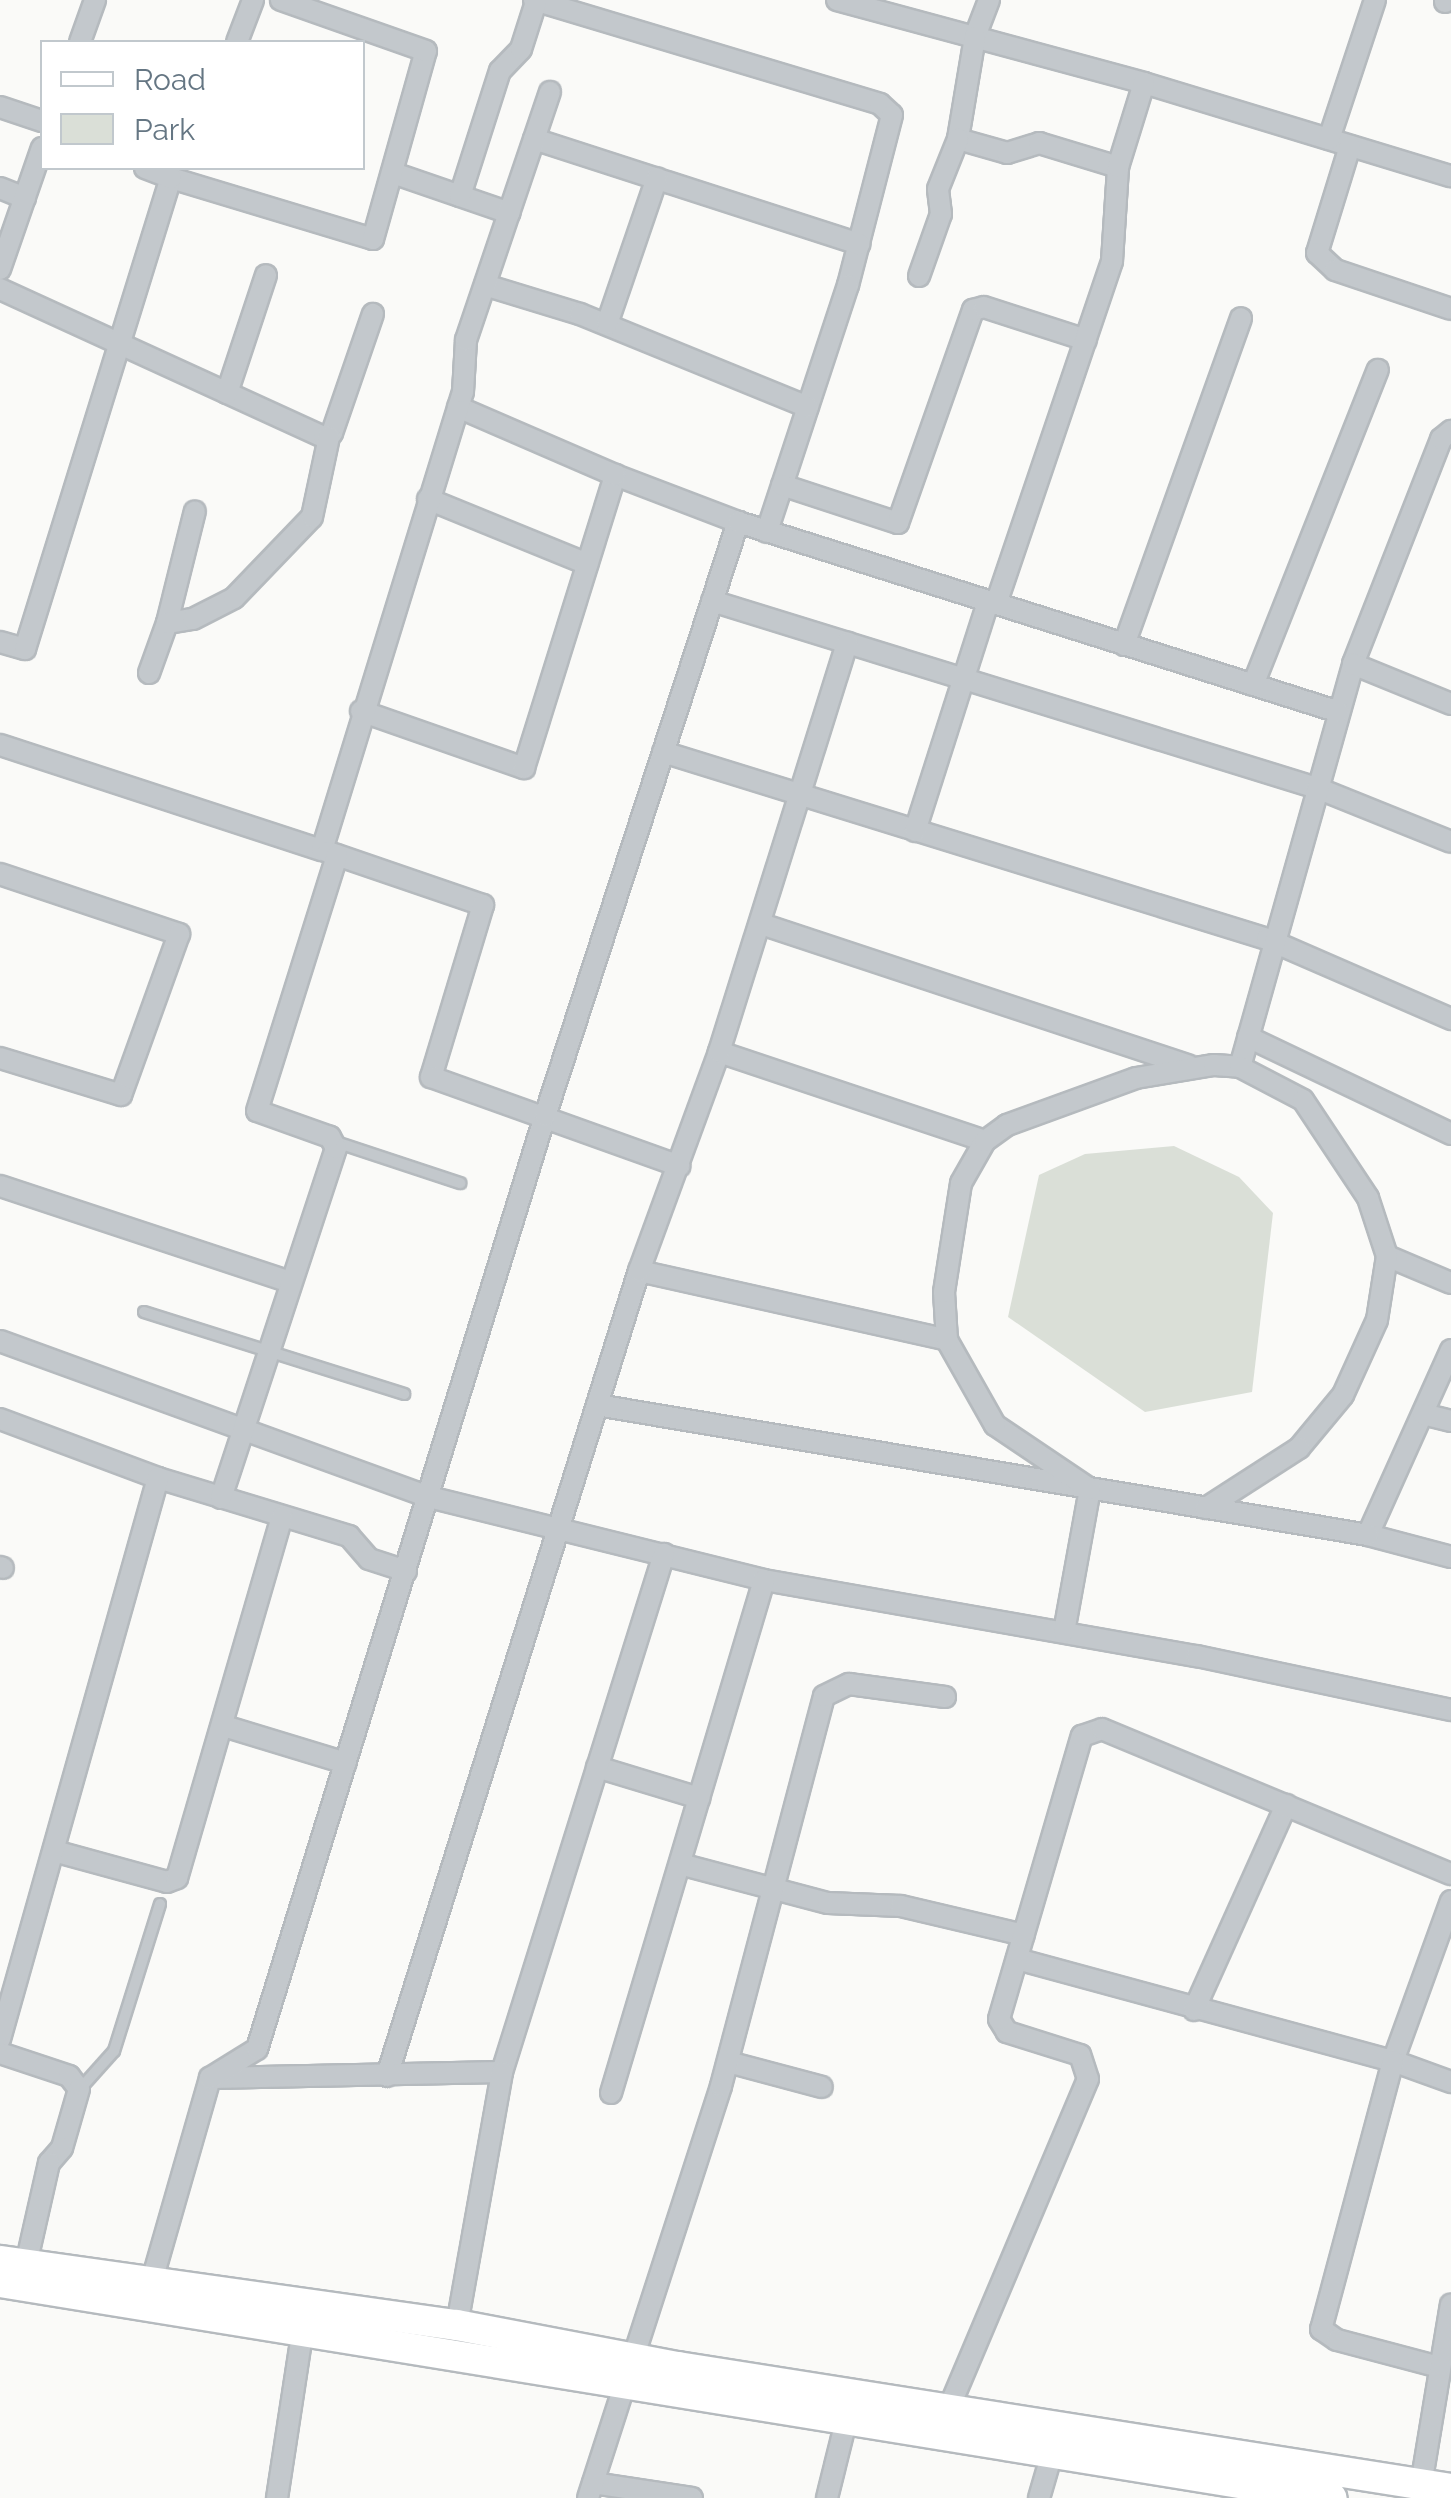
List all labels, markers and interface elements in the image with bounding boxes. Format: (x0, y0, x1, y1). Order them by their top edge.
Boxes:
legend (40, 40, 365, 170)
text: Road (134, 62, 206, 97)
text: Park (134, 112, 195, 147)

